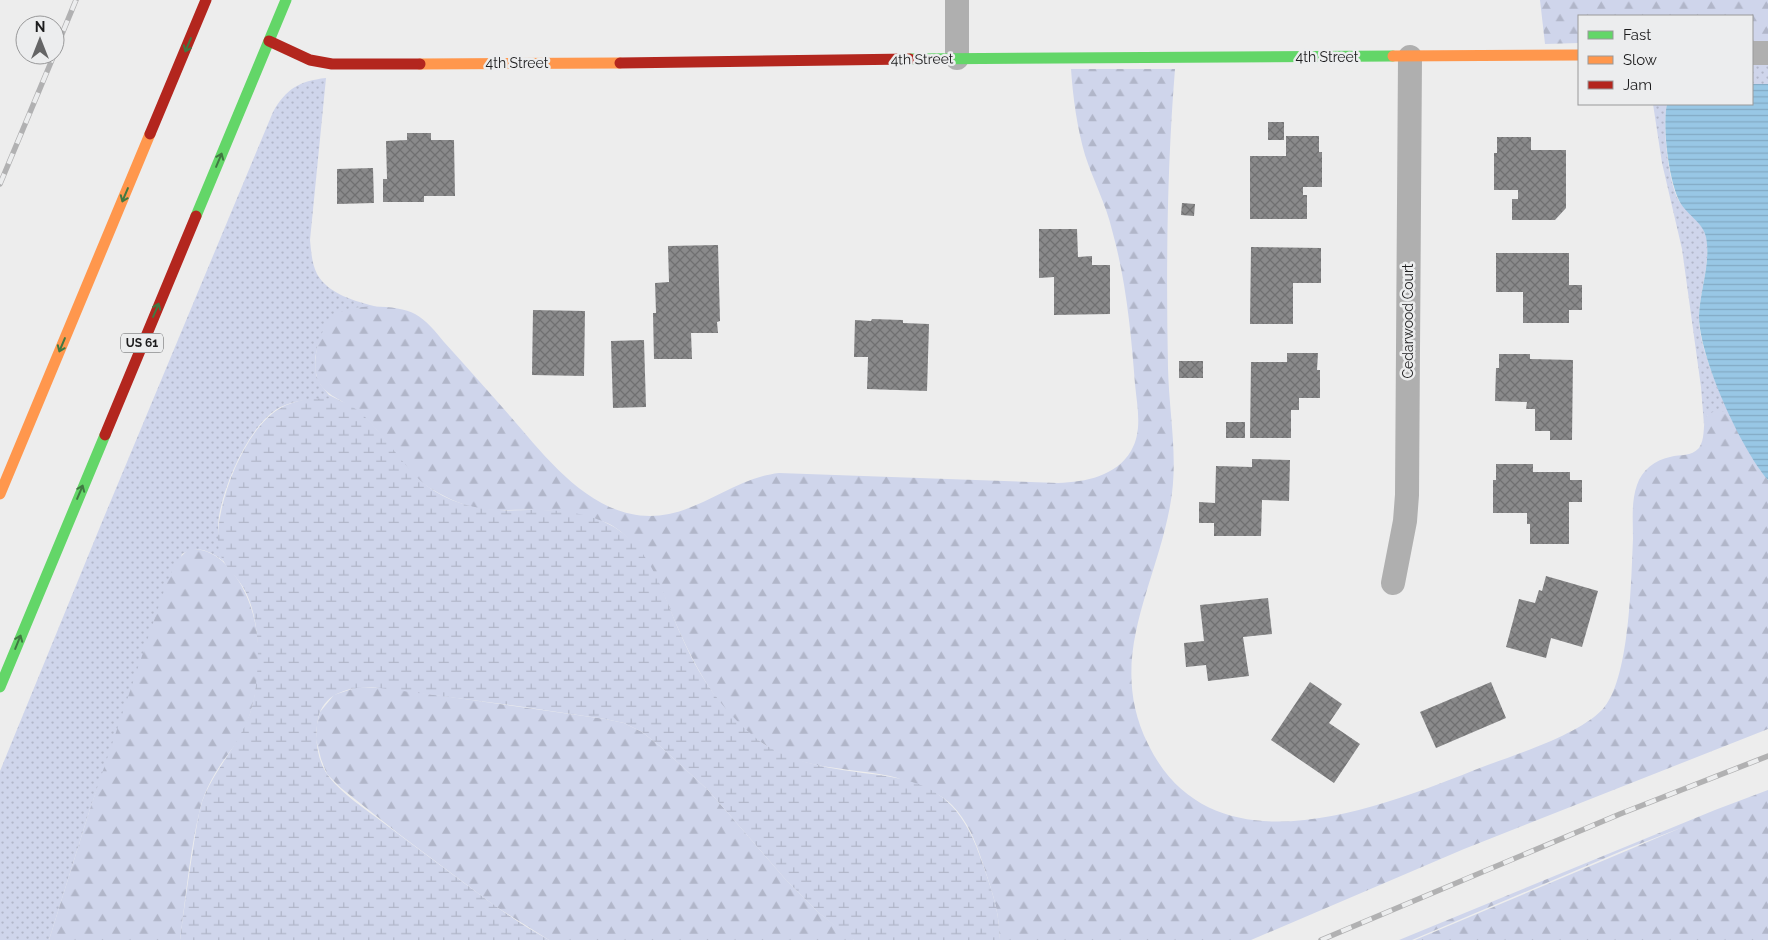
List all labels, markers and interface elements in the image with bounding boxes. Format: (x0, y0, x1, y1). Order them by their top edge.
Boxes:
north arrow (15, 15, 65, 65)
legend (1578, 15, 1753, 105)
text: N (35, 19, 45, 35)
text: Fast (1623, 26, 1651, 44)
one-way arrow (182, 37, 192, 52)
street label: 4th Street (1296, 49, 1359, 65)
street label: 4th Street (890, 50, 954, 68)
text: Slow (1623, 51, 1657, 69)
street label: 4th Street (486, 55, 549, 71)
text: Jam (1623, 76, 1652, 94)
one-way arrow (215, 153, 224, 168)
one-way arrow (120, 187, 129, 202)
street label: Cedarwood Court (1400, 263, 1416, 379)
one-way arrow (152, 303, 162, 318)
road number: US 61 (121, 333, 163, 352)
one-way arrow (57, 337, 67, 352)
one-way arrow (76, 485, 86, 500)
one-way arrow (14, 635, 24, 650)

